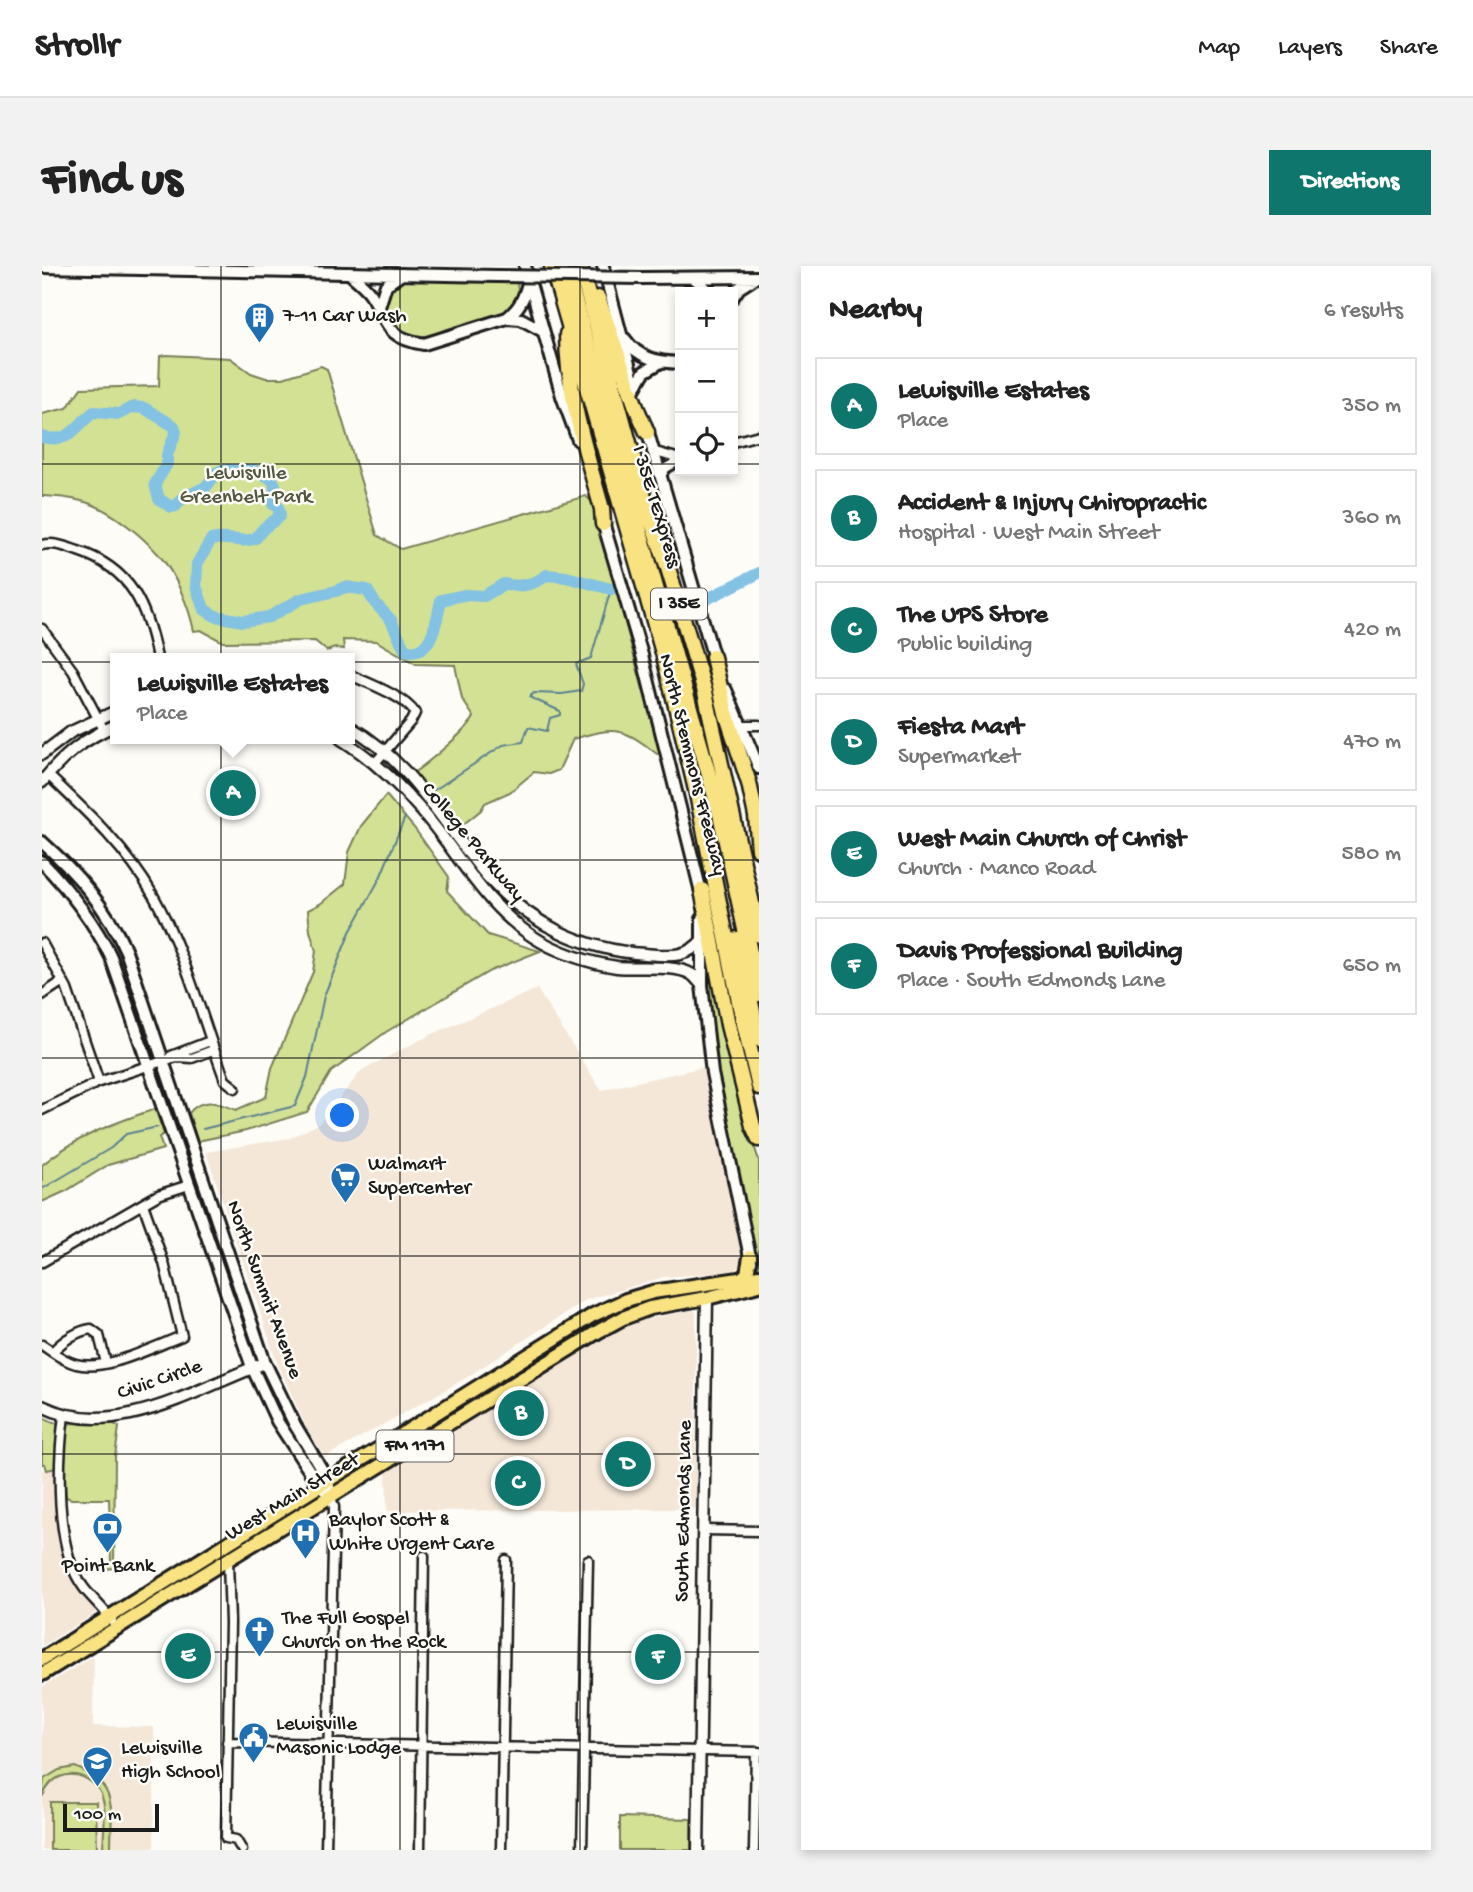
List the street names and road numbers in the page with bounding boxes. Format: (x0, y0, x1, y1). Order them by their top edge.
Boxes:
street label: I 35E TEXpress (625, 443, 686, 572)
road number: I 35E (651, 588, 707, 620)
street label: North Stemmons Freeway (651, 652, 731, 878)
street label: College Parkway (415, 778, 529, 908)
street label: North Summit Avenue (219, 1198, 307, 1383)
street label: Civic Circle (114, 1355, 207, 1407)
street label: South Edmonds Lane (671, 1419, 699, 1602)
road number: FM 1171 (376, 1430, 454, 1462)
street label: West Main Street (222, 1447, 367, 1548)

